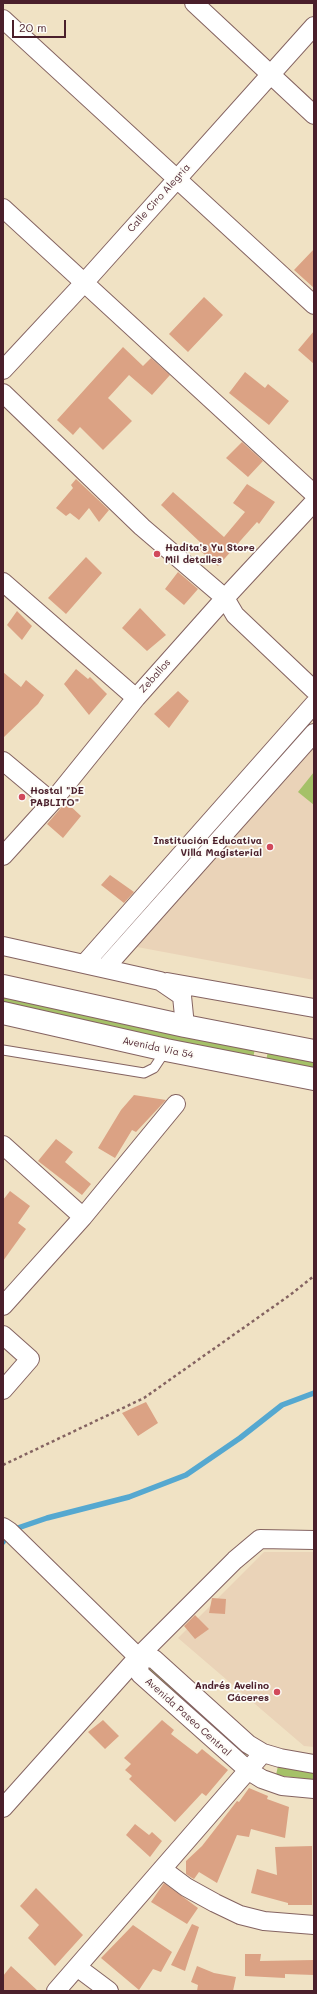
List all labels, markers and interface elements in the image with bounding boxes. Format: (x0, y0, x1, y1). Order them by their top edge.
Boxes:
scale bar (14, 12, 68, 38)
text: 20 m (19, 19, 47, 35)
street label: Calle Ciro Alegría (125, 161, 193, 235)
place label: Hadita's Yu Store Mil detalles (165, 542, 255, 566)
marker: Hadita's Yu Store Mil detalles (152, 549, 162, 559)
street label: Zeballos (137, 657, 173, 695)
place label: Hostal "DE PABLITO" (30, 785, 84, 808)
marker: Hostal "DE PABLITO" (17, 792, 27, 802)
place label: Institución Educativa Villa Magisterial (153, 835, 262, 858)
marker: Institución Educativa Villa Magisterial (265, 842, 275, 852)
street label: Avenida Vía 54 (121, 1035, 195, 1061)
street label: Avenida Paseo Central (143, 1675, 233, 1759)
place label: Andrés Avelino Cáceres (195, 1680, 269, 1704)
marker: Andrés Avelino Cáceres (272, 1687, 282, 1697)

